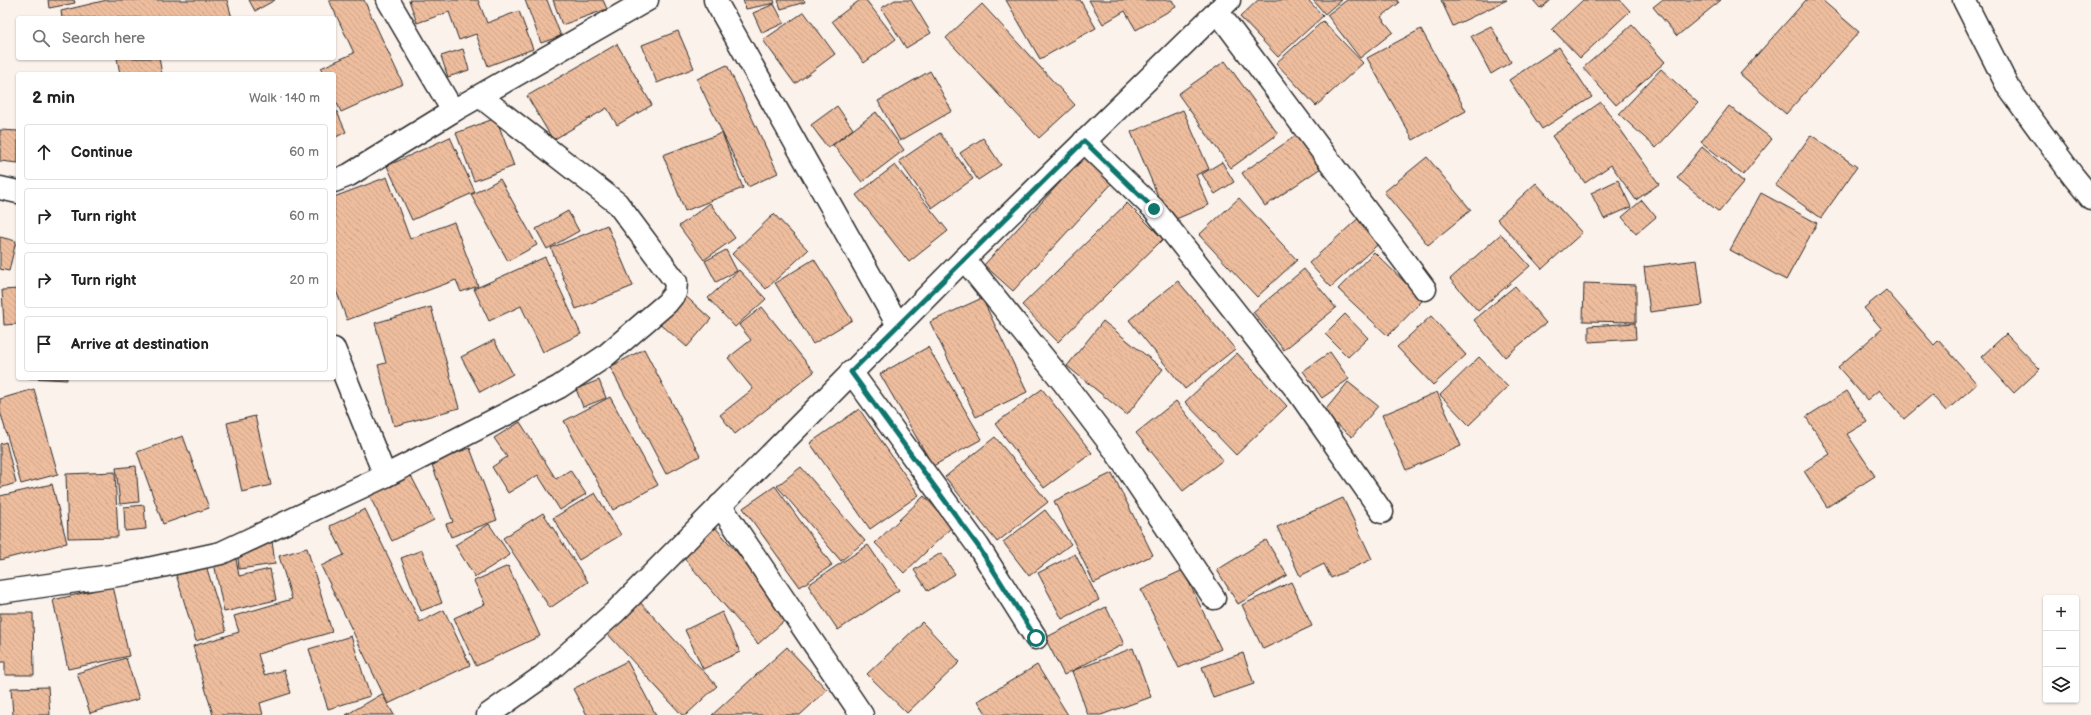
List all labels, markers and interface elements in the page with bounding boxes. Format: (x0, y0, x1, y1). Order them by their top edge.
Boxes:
search box (16, 16, 336, 60)
icon: search (30, 27, 52, 49)
text: Search here (62, 29, 145, 48)
text: 2 min (32, 88, 75, 108)
text: Walk · 140 m (249, 90, 320, 106)
icon: ahead (33, 141, 55, 163)
text: Continue (71, 143, 133, 162)
text: 60 m (289, 144, 319, 160)
route end (1145, 200, 1163, 218)
icon: right (33, 205, 55, 227)
text: Turn right (71, 207, 136, 226)
text: 60 m (289, 208, 319, 224)
icon: right (33, 269, 55, 291)
text: Turn right (71, 271, 136, 290)
text: 20 m (289, 272, 319, 288)
icon: arrive (33, 333, 55, 355)
text: Arrive at destination (71, 335, 209, 354)
map controls (2043, 595, 2079, 703)
button: + (2043, 595, 2079, 631)
route start (1027, 629, 1045, 647)
button: − (2043, 631, 2079, 667)
button: layers (2043, 667, 2079, 703)

